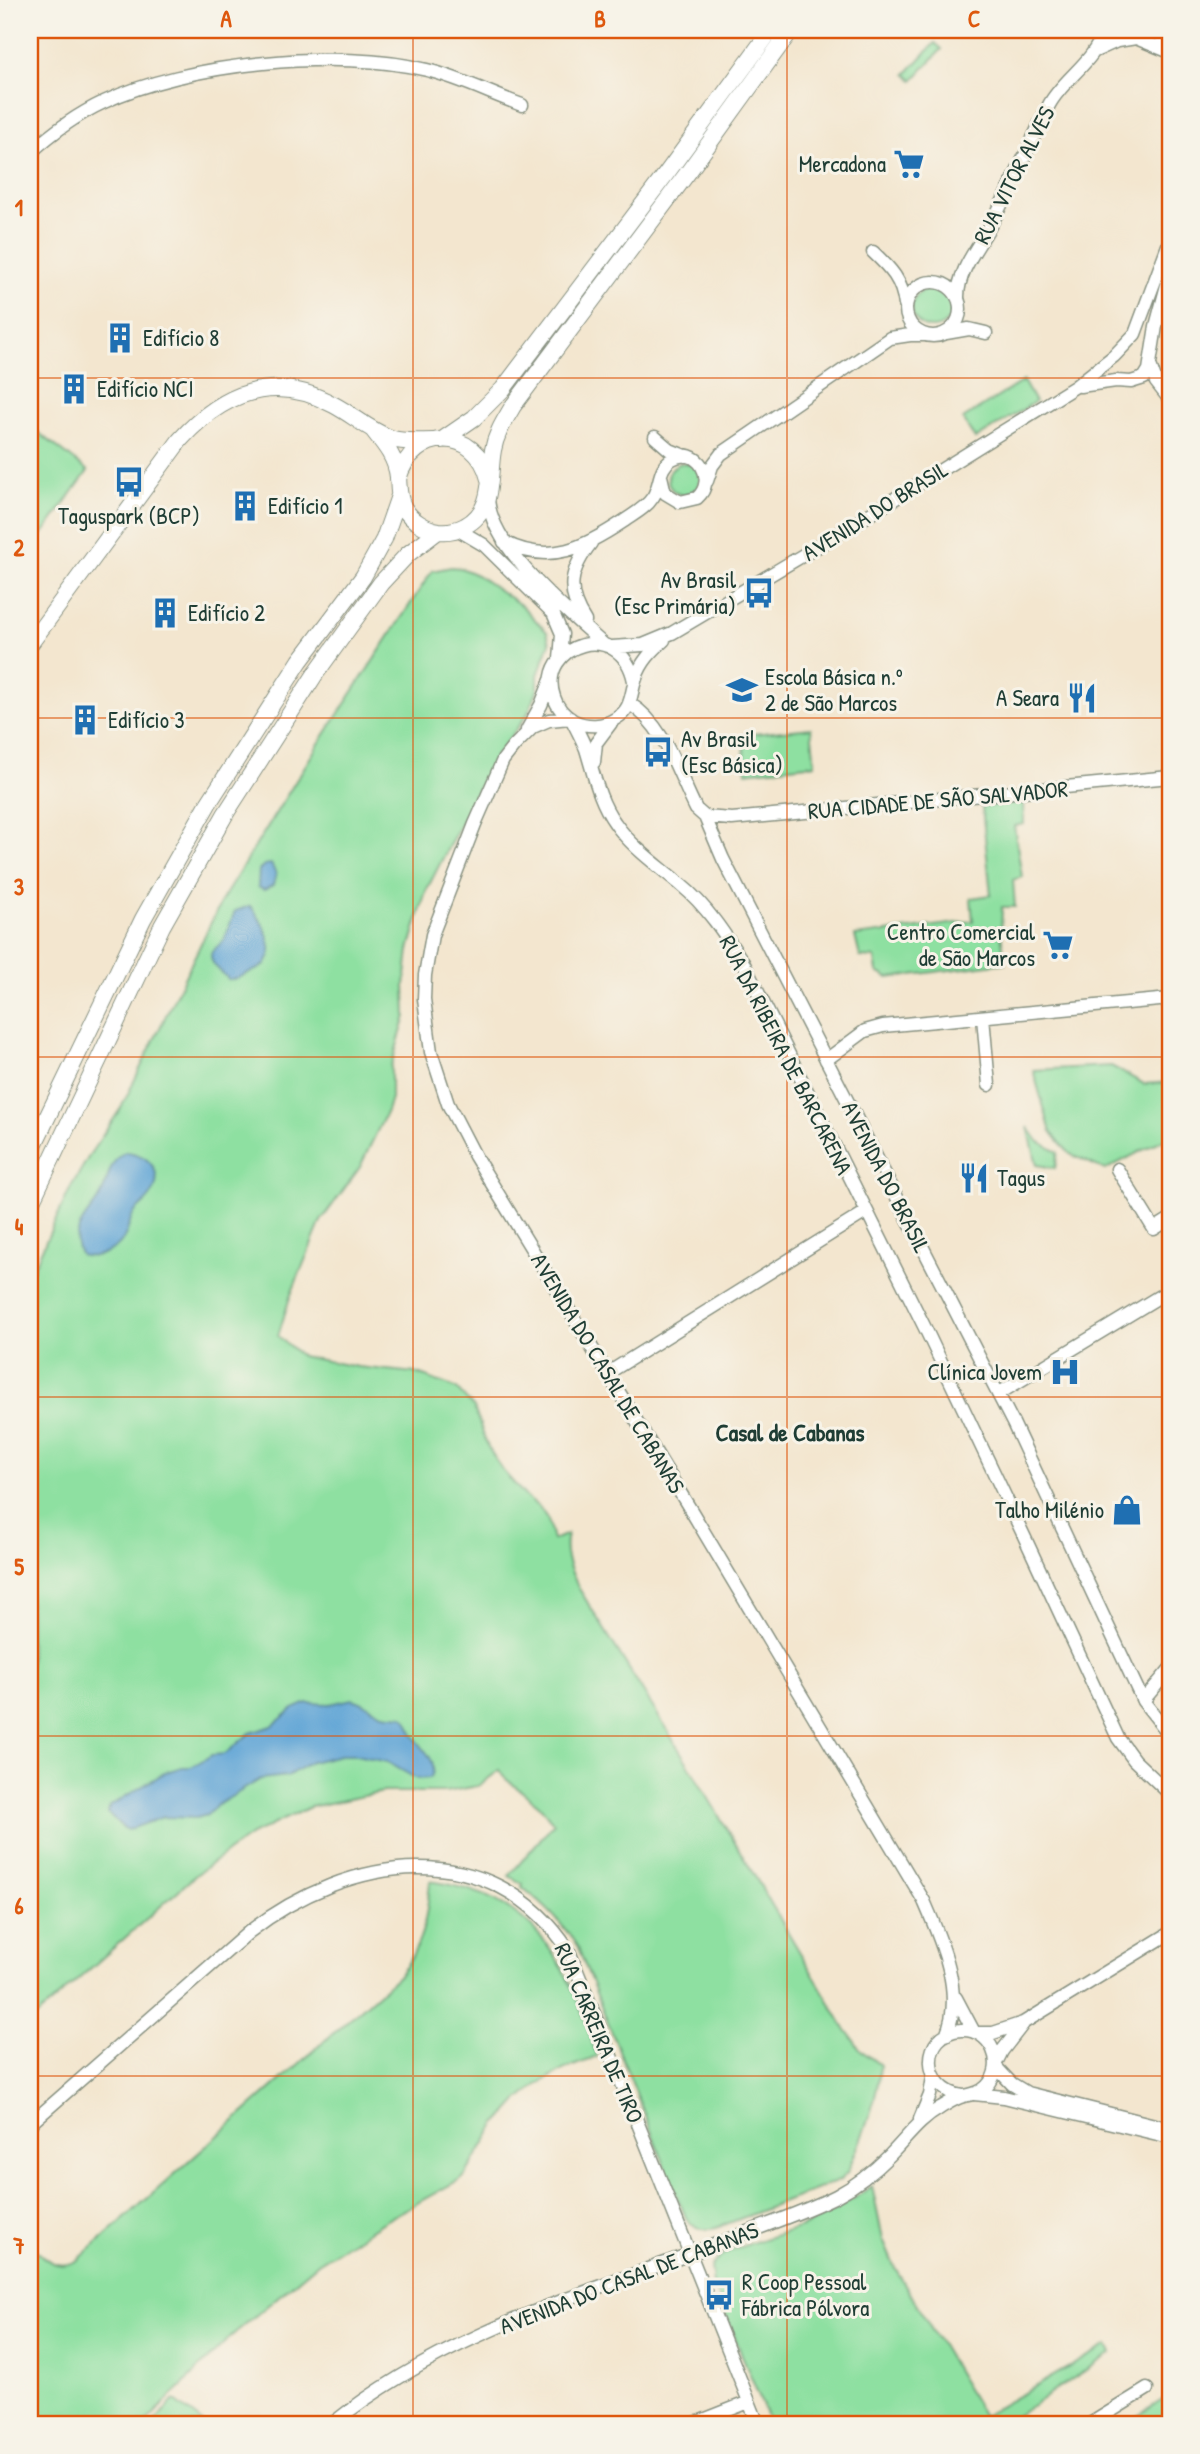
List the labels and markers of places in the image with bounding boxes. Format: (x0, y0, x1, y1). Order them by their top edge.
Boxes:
supermarket icon: Mercadona (892, 147, 926, 181)
place label: Mercadona (799, 148, 886, 179)
building icon: Edifício 8 (103, 321, 137, 355)
place label: Edifício 8 (143, 322, 219, 353)
building icon: Edifício NCI (57, 372, 91, 406)
place label: Edifício NCI (97, 373, 194, 404)
bus stop icon: Taguspark (BCP) (112, 465, 146, 499)
building icon: Edifício 1 (228, 489, 262, 523)
place label: Edifício 1 (268, 490, 343, 521)
place label: Taguspark (BCP) (58, 500, 200, 531)
place label: Av Brasil (Esc Primária) (614, 564, 737, 621)
bus stop icon: Av Brasil (Esc Primária) (742, 576, 776, 610)
building icon: Edifício 2 (148, 596, 182, 630)
place label: Edifício 2 (188, 597, 265, 628)
place label: Escola Básica n.º 2 de São Marcos (765, 661, 903, 718)
school or university icon: Escola Básica n.º 2 de São Marcos (725, 673, 759, 707)
restaurant icon: A Seara (1065, 681, 1099, 715)
place label: A Seara (996, 682, 1059, 713)
building icon: Edifício 3 (68, 703, 102, 737)
place label: Edifício 3 (108, 704, 185, 735)
place label: Av Brasil (Esc Básica) (681, 723, 783, 780)
bus stop icon: Av Brasil (Esc Básica) (641, 735, 675, 769)
place label: Centro Comercial de São Marcos (887, 916, 1036, 973)
supermarket icon: Centro Comercial de São Marcos (1041, 928, 1075, 962)
restaurant icon: Tagus (957, 1161, 991, 1195)
place label: Tagus (997, 1162, 1045, 1193)
hospital icon: Clínica Jovem (1048, 1355, 1082, 1389)
place label: Clínica Jovem (928, 1356, 1042, 1387)
shop icon: Talho Milénio (1110, 1493, 1144, 1527)
place label: Talho Milénio (995, 1494, 1104, 1525)
place label: R Coop Pessoal Fábrica Pólvora (741, 2266, 869, 2323)
bus stop icon: R Coop Pessoal Fábrica Pólvora (702, 2278, 736, 2312)

